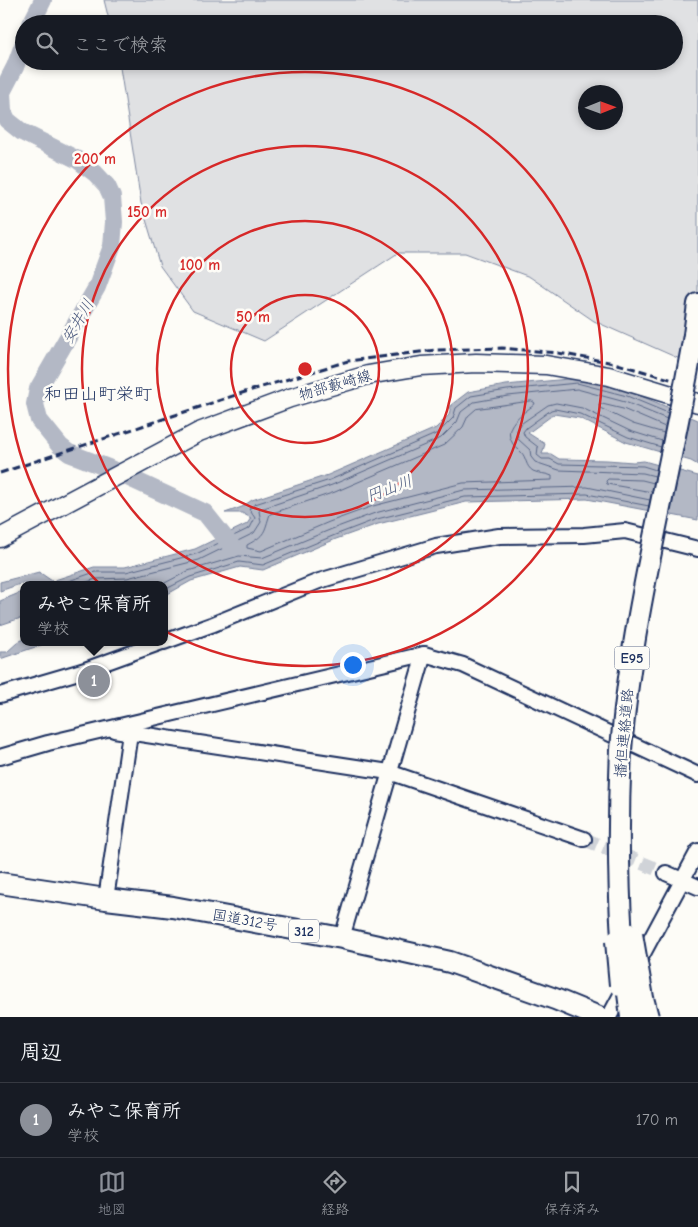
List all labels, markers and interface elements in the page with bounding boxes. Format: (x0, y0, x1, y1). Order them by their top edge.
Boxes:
search box (15, 15, 683, 70)
icon: search (33, 29, 61, 57)
text: ここで検索 (73, 34, 168, 56)
north arrow (578, 85, 623, 130)
text: 200 m (74, 150, 116, 168)
text: 150 m (127, 203, 167, 221)
text: 100 m (180, 256, 220, 274)
water label: 安井川 (58, 296, 98, 347)
text: 50 m (236, 308, 270, 326)
centre of rings (296, 360, 314, 378)
street label: 物部藪崎線 (296, 366, 374, 404)
district label: 和田山町栄町 (44, 384, 152, 405)
water label: 円山川 (364, 472, 415, 506)
popup (20, 581, 168, 646)
text: みやこ保育所 (37, 593, 151, 615)
text: 学校 (37, 620, 69, 638)
road number: E95 (614, 646, 650, 670)
your location (340, 652, 366, 678)
pin: 1 (78, 662, 110, 700)
street label: 播但連絡道路 (611, 687, 637, 779)
street label: 国道312号 (211, 905, 279, 935)
road number: 312 (289, 919, 319, 942)
text: 周辺 (20, 1040, 62, 1064)
text: みやこ保育所 (67, 1100, 181, 1122)
text: 1 (33, 1111, 39, 1129)
text: 170 m (636, 1111, 678, 1129)
text: 学校 (67, 1127, 99, 1145)
tab: 地図 (98, 1168, 126, 1218)
tab: 経路 (321, 1168, 349, 1218)
tab: 保存済み (544, 1168, 600, 1218)

